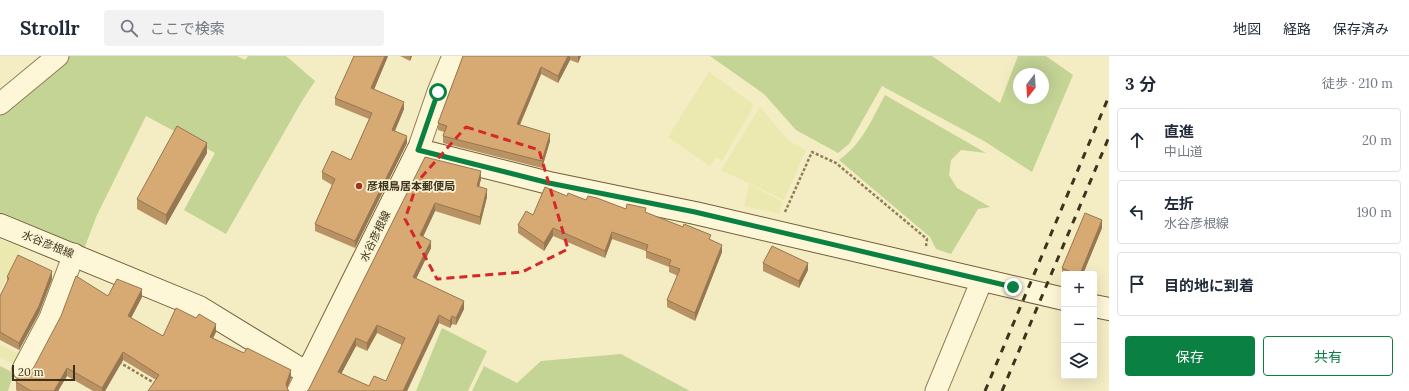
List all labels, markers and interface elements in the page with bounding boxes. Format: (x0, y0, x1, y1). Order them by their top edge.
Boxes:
search box (104, 10, 384, 46)
text: Strollr (20, 16, 80, 40)
icon: search (118, 17, 140, 39)
text: ここで検索 (150, 19, 225, 38)
text: 地図 (1233, 20, 1261, 38)
text: 経路 (1283, 20, 1311, 38)
text: 保存済み (1333, 20, 1389, 38)
north arrow (1013, 68, 1049, 104)
text: 3 分 (1125, 73, 1156, 95)
text: 徒歩 · 210 m (1322, 75, 1393, 92)
route start (429, 83, 447, 101)
text: 直進 (1164, 122, 1194, 141)
icon: ahead (1126, 129, 1148, 151)
text: 20 m (1362, 132, 1392, 149)
text: 中山道 (1164, 143, 1203, 160)
place label: 彦根鳥居本郵便局 (367, 179, 455, 193)
marker: 彦根鳥居本郵便局 (354, 181, 364, 191)
text: 左折 (1164, 194, 1194, 213)
icon: left (1126, 201, 1148, 223)
text: 190 m (1357, 204, 1392, 221)
street label: 水谷彦根線 (357, 208, 393, 264)
text: 水谷彦根線 (1164, 215, 1229, 232)
street label: 水谷彦根線 (20, 227, 76, 261)
map controls (1061, 271, 1097, 379)
button: + (1061, 271, 1097, 307)
icon: arrive (1126, 273, 1148, 295)
text: 目的地に到着 (1164, 276, 1254, 295)
route end (1004, 278, 1022, 296)
button: − (1061, 307, 1097, 343)
button: 保存 (1125, 336, 1255, 376)
button: 共有 (1263, 336, 1393, 376)
button: layers (1061, 343, 1097, 379)
scale bar (12, 363, 75, 382)
text: 20 m (18, 365, 43, 379)

